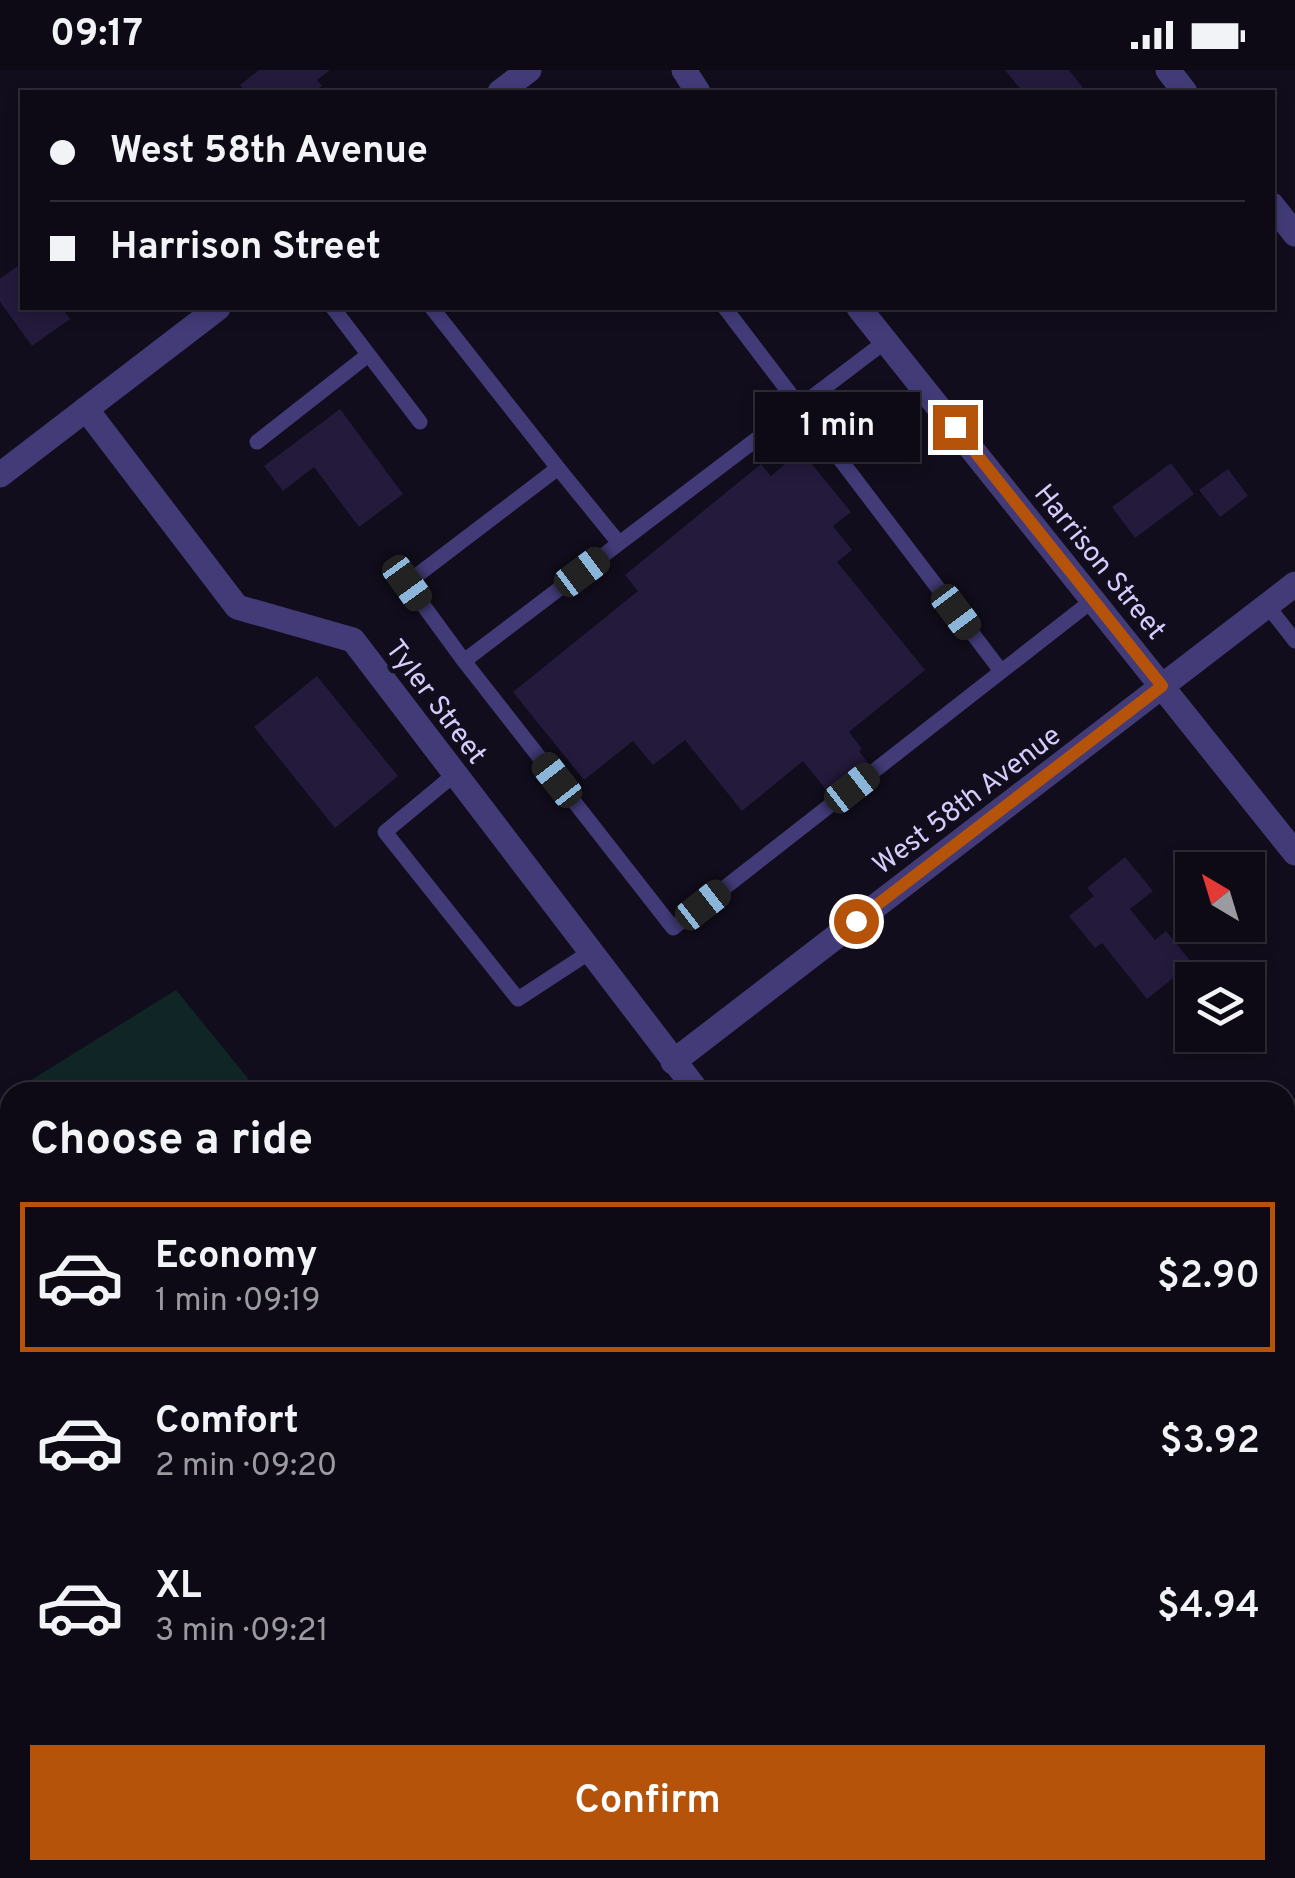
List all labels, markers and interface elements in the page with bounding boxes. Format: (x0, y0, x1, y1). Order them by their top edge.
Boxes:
text: 09:17 (50, 11, 143, 60)
text: West 58th Avenue (110, 128, 428, 177)
text: Harrison Street (110, 224, 381, 273)
callout: 1 min (755, 392, 920, 462)
route end (933, 405, 978, 450)
text: 1 min (800, 407, 875, 447)
street label: Harrison Street (1025, 478, 1173, 648)
car (549, 542, 615, 602)
car (377, 550, 437, 616)
car (926, 579, 986, 645)
street label: Tyler Street (376, 633, 493, 772)
street label: West 58th Avenue (866, 719, 1069, 884)
car (527, 747, 587, 813)
car (819, 758, 885, 818)
north arrow (1175, 852, 1265, 942)
map controls (1175, 852, 1265, 1052)
car (670, 875, 736, 935)
route start (834, 899, 879, 944)
button: layers (1175, 962, 1265, 1052)
text: Choose a ride (30, 1113, 313, 1170)
icon: car (35, 1232, 125, 1322)
text: Economy (155, 1233, 317, 1282)
text: $2.90 (1157, 1253, 1260, 1302)
text: 1 min · 09:19 (155, 1282, 321, 1322)
icon: car (35, 1397, 125, 1487)
text: Comfort (155, 1398, 299, 1447)
text: $3.92 (1160, 1418, 1260, 1467)
text: 2 min · 09:20 (155, 1447, 337, 1487)
icon: car (35, 1562, 125, 1652)
text: XL (155, 1563, 202, 1612)
text: $4.94 (1157, 1583, 1260, 1632)
text: 3 min · 09:21 (155, 1612, 328, 1652)
button: Confirm (30, 1745, 1265, 1860)

